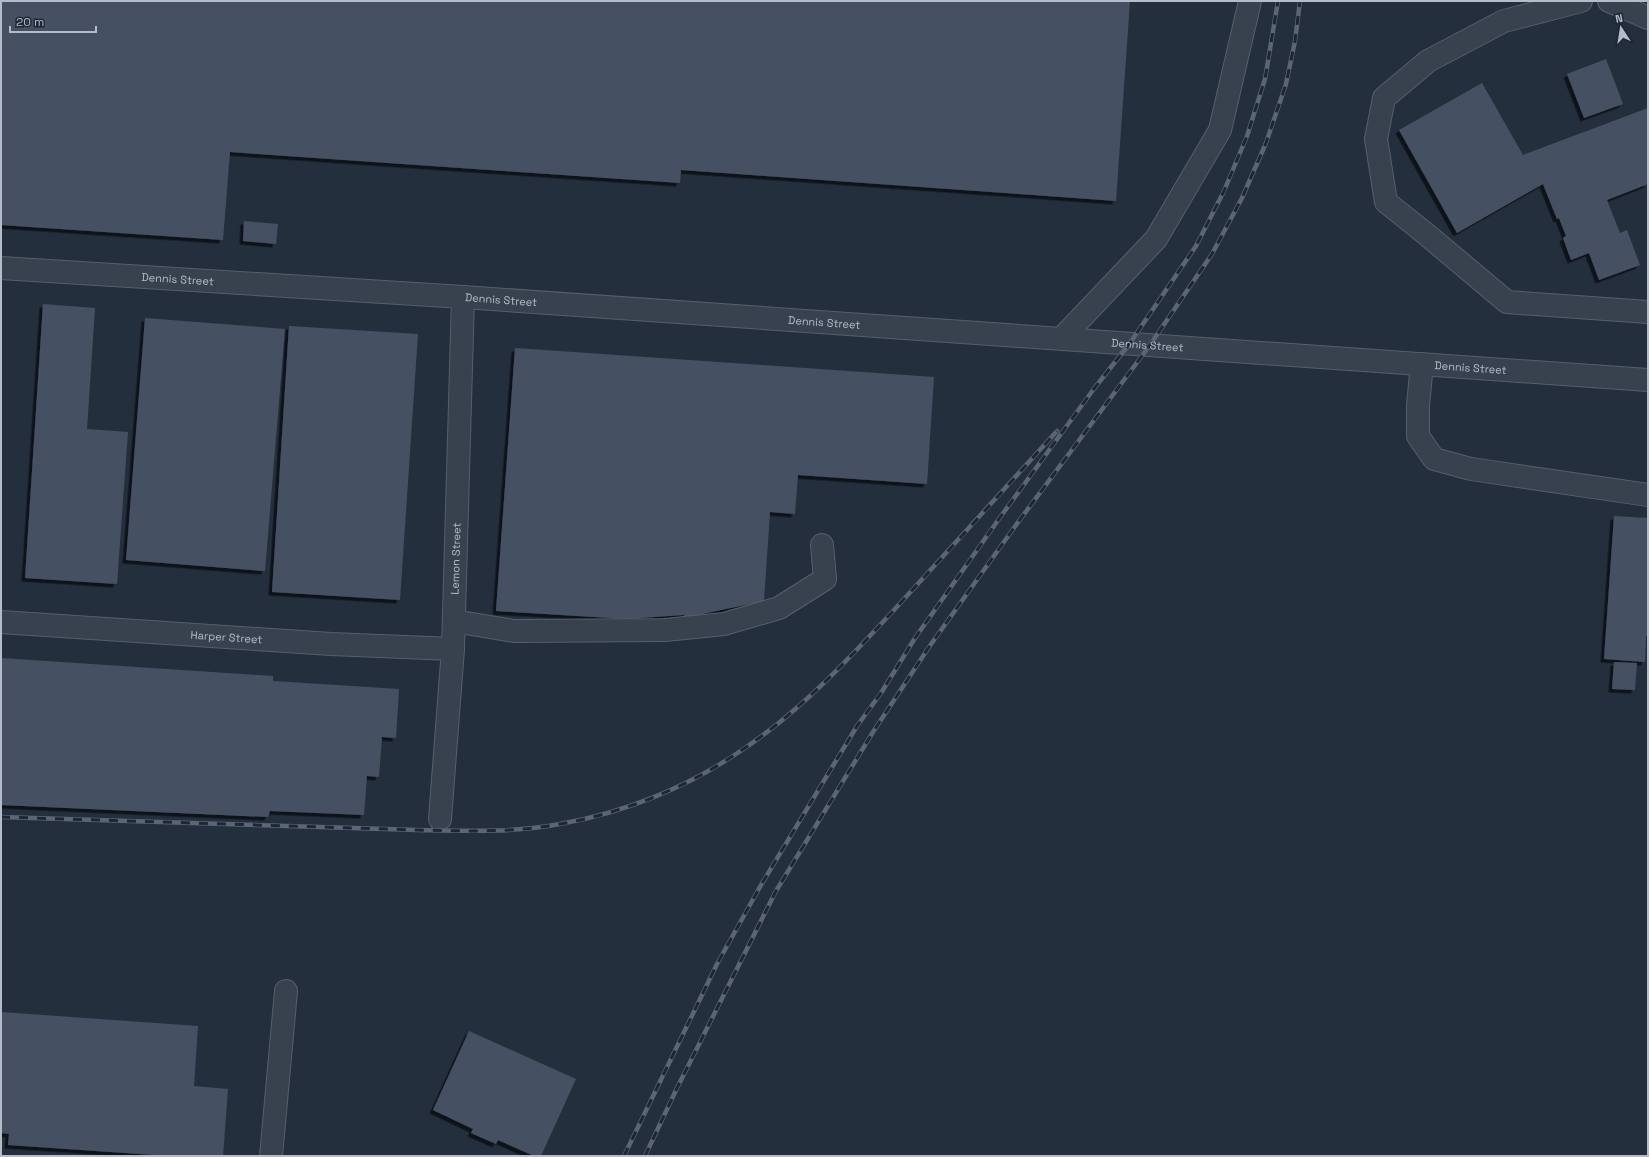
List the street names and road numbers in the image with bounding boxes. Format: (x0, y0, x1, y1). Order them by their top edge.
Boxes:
street label: Dennis Street (141, 270, 214, 288)
street label: Dennis Street (464, 290, 538, 309)
street label: Dennis Street (788, 313, 861, 332)
street label: Dennis Street (1111, 335, 1184, 354)
street label: Dennis Street (1434, 358, 1507, 377)
street label: Lemon Street (448, 522, 464, 595)
street label: Harper Street (190, 628, 263, 646)

